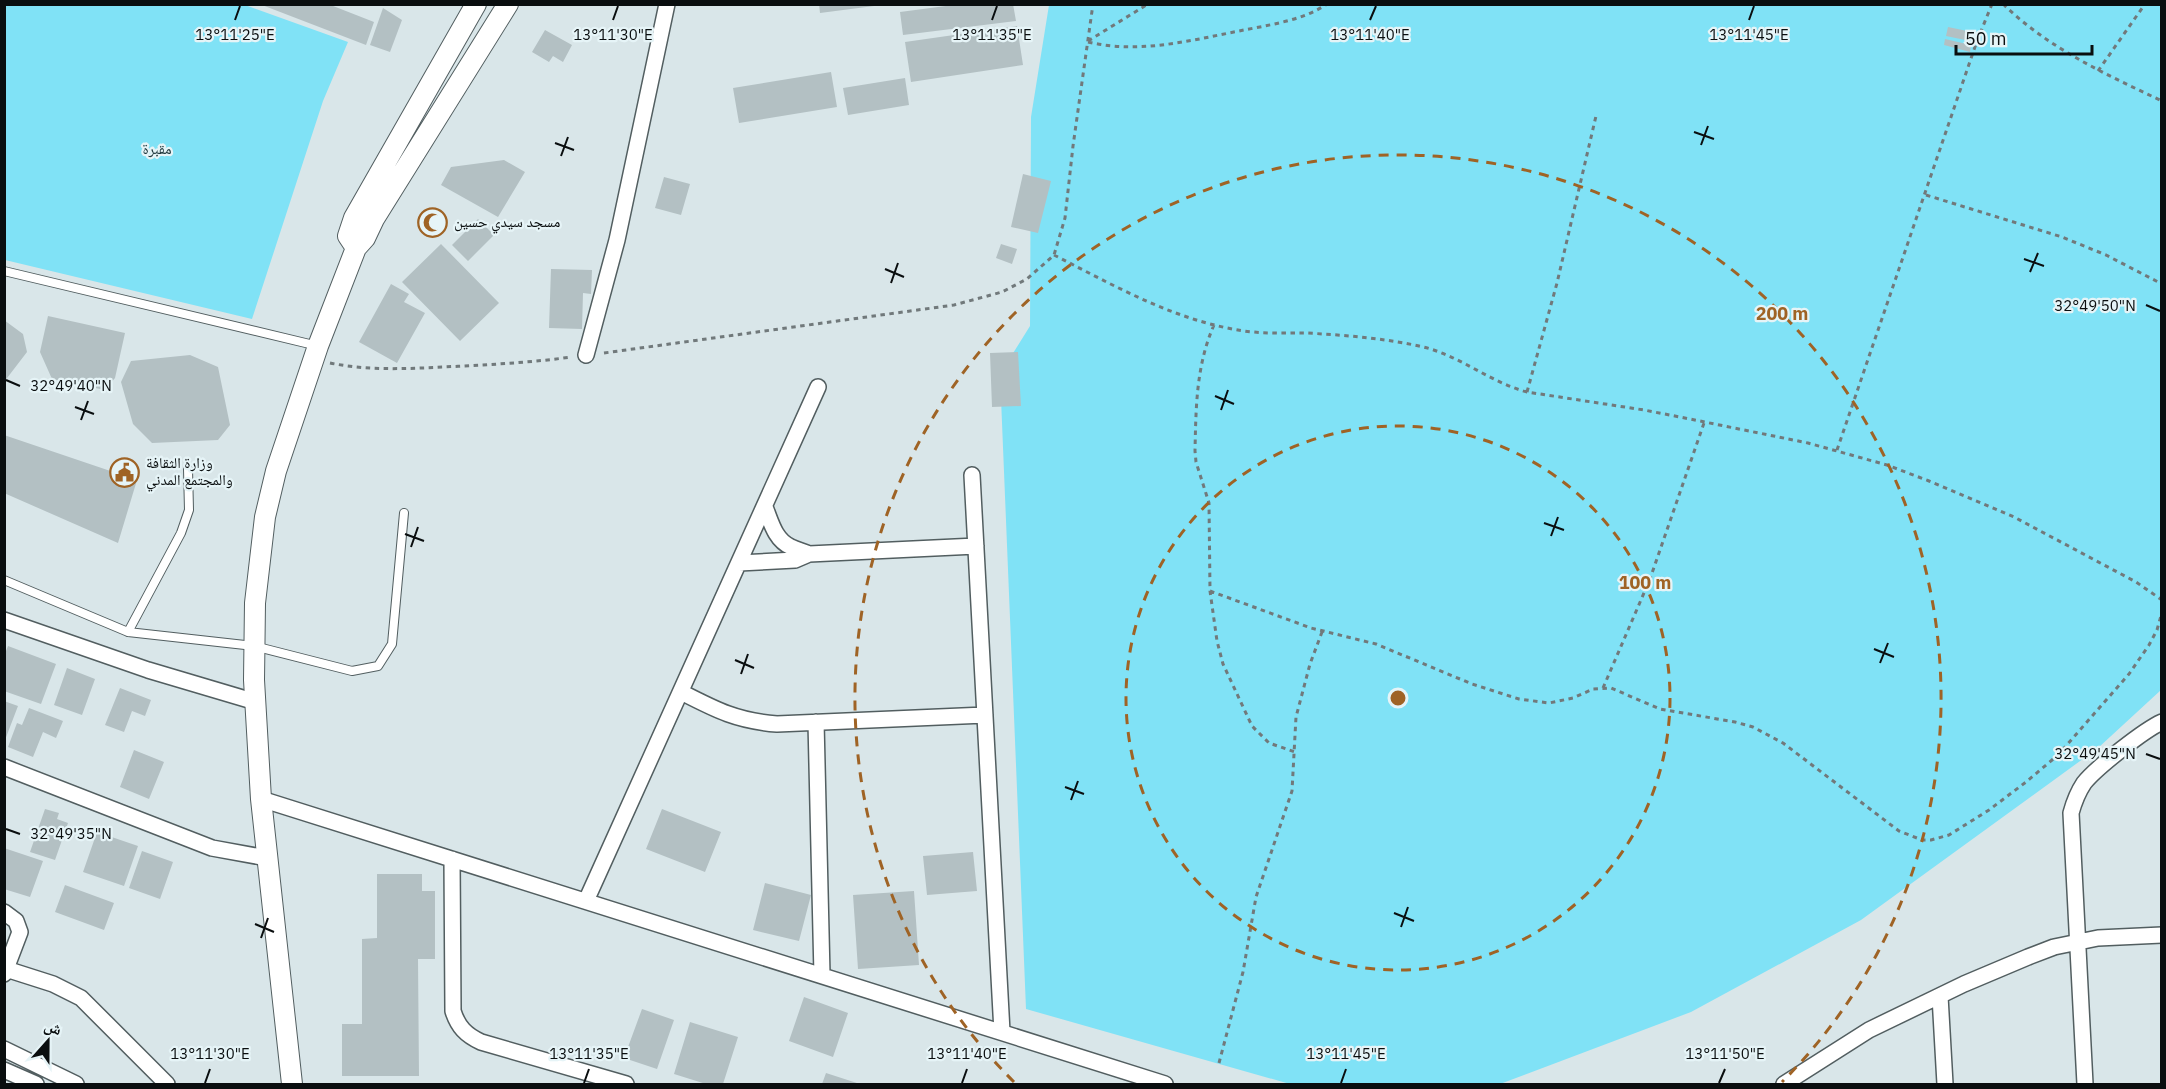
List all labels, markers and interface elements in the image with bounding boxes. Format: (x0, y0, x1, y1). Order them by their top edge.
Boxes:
scale bar (1956, 18, 2092, 56)
text: 13°11'25"E (195, 25, 275, 44)
text: 13°11'30"E (573, 25, 653, 44)
text: 13°11'35"E (952, 25, 1032, 44)
text: 13°11'40"E (1330, 25, 1410, 44)
text: 13°11'45"E (1709, 25, 1789, 44)
text: 50 m (1965, 27, 2007, 50)
park label: مقبرة (142, 139, 172, 158)
mosque icon: مسجد سيدي حسين (417, 206, 449, 238)
place label: مسجد سيدي حسين (454, 212, 560, 234)
text: 32°49'50"N (2054, 296, 2136, 315)
text: 200 m (1756, 302, 1808, 325)
text: 32°49'40"N (30, 376, 112, 395)
place label: وزارة الثقافة والمجتمع المدني (146, 453, 233, 492)
public building icon: وزارة الثقافة والمجتمع المدني (109, 456, 141, 488)
text: 100 m (1619, 571, 1671, 594)
centre of rings (1388, 688, 1408, 708)
text: 32°49'45"N (2054, 744, 2136, 763)
text: 32°49'35"N (30, 824, 112, 843)
north arrow (18, 1011, 78, 1071)
text: ش (42, 1015, 65, 1039)
text: 13°11'30"E (170, 1044, 250, 1063)
text: 13°11'35"E (549, 1044, 629, 1063)
text: 13°11'40"E (927, 1044, 1007, 1063)
text: 13°11'45"E (1306, 1044, 1386, 1063)
text: 13°11'50"E (1685, 1044, 1765, 1063)

